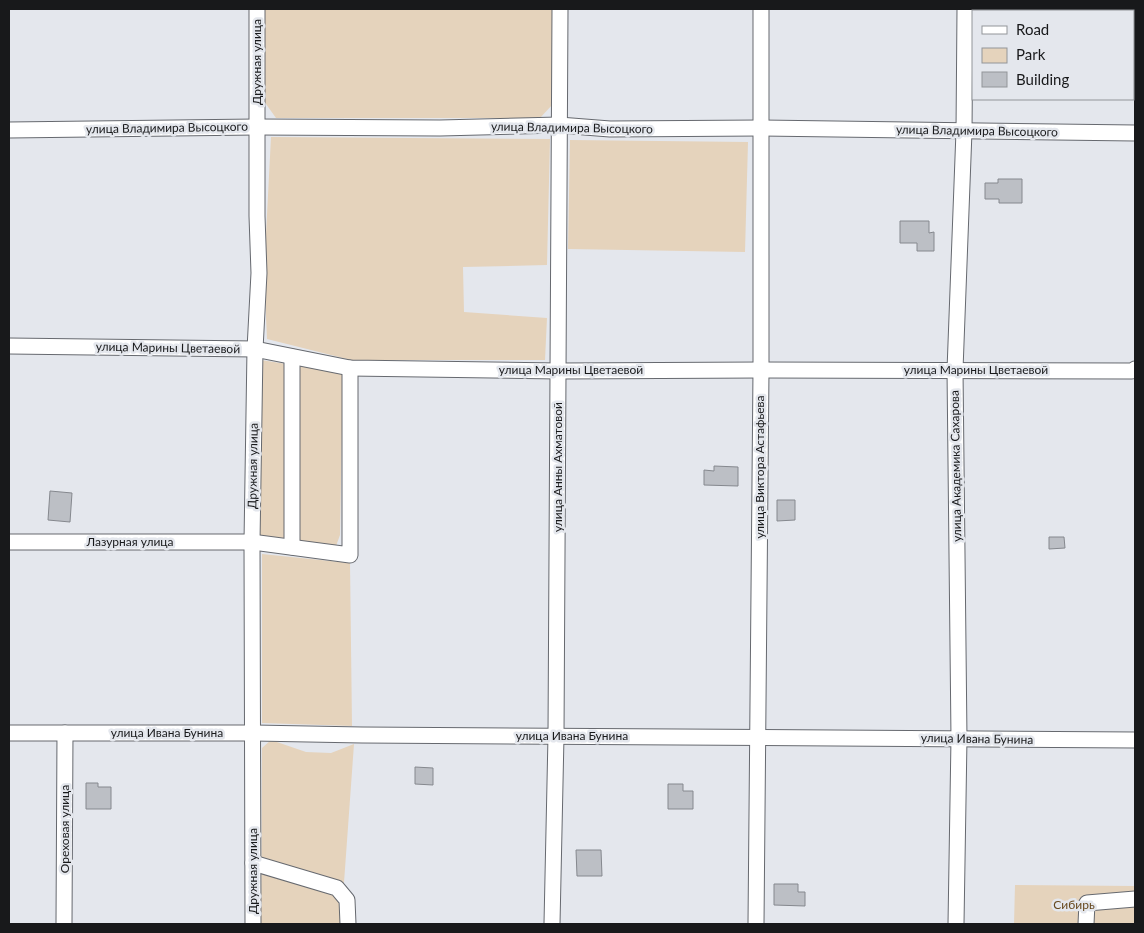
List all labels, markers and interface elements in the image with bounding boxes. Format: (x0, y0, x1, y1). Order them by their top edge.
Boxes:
legend (972, 10, 1134, 100)
street label: Дружная улица (249, 19, 264, 105)
text: Road (1016, 20, 1049, 38)
text: Park (1016, 45, 1046, 63)
text: Building (1016, 70, 1069, 88)
street label: улица Владимира Высоцкого (86, 119, 248, 136)
street label: улица Владимира Высоцкого (491, 119, 653, 136)
street label: улица Владимира Высоцкого (896, 122, 1058, 139)
street label: улица Марины Цветаевой (96, 339, 240, 356)
street label: улица Марины Цветаевой (499, 362, 643, 377)
street label: улица Марины Цветаевой (904, 362, 1048, 377)
street label: улица Академика Сахарова (947, 390, 964, 542)
street label: улица Виктора Астафьева (752, 395, 767, 539)
street label: улица Анны Ахматовой (550, 402, 565, 532)
street label: Дружная улица (244, 423, 261, 509)
street label: Лазурная улица (85, 534, 174, 549)
street label: улица Ивана Бунина (111, 725, 223, 740)
street label: улица Ивана Бунина (516, 728, 628, 743)
street label: улица Ивана Бунина (921, 730, 1033, 747)
street label: Ореховая улица (57, 785, 72, 873)
street label: Дружная улица (245, 828, 260, 914)
park label: Сибирь (1053, 897, 1095, 912)

